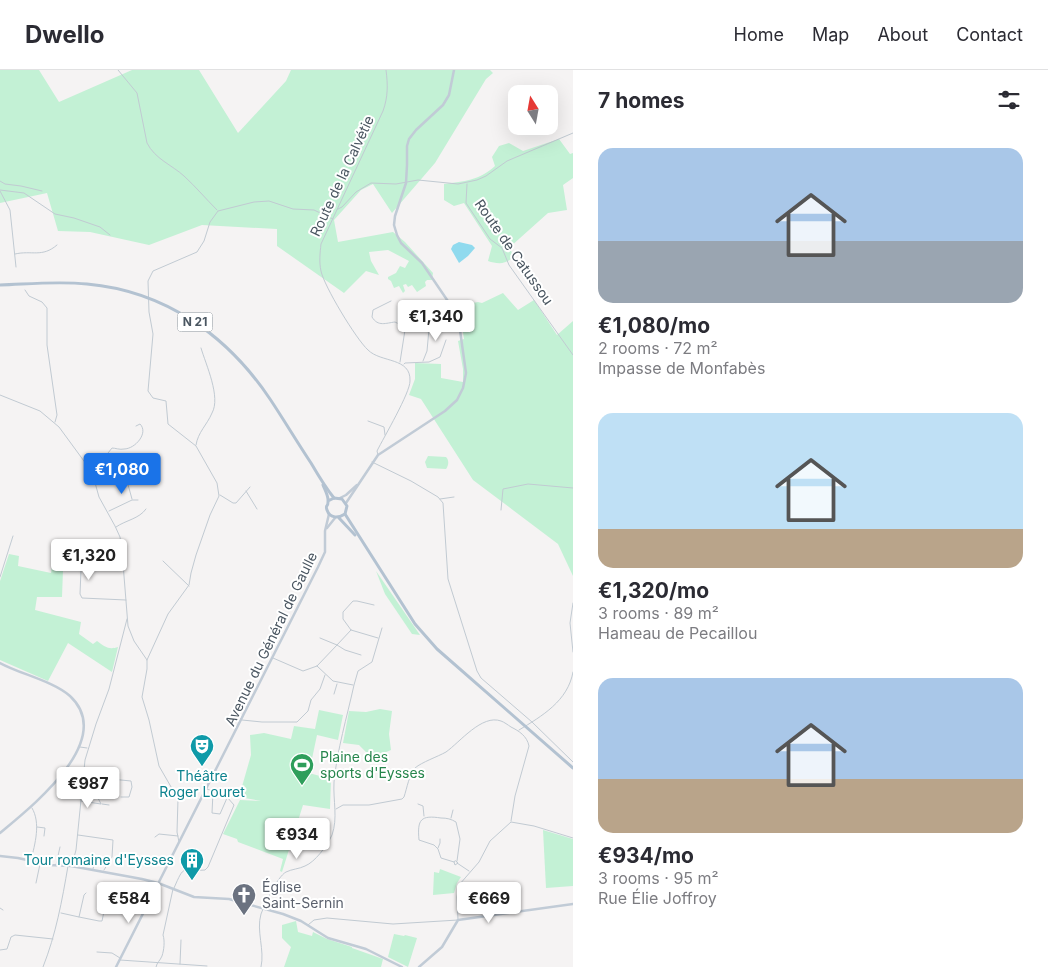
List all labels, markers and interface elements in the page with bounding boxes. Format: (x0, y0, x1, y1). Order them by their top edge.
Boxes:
text: Dwello (25, 20, 104, 49)
text: Home (734, 24, 784, 45)
text: Map (812, 24, 849, 45)
text: About (877, 24, 928, 45)
text: Contact (956, 24, 1023, 45)
north arrow (508, 85, 558, 135)
map controls (508, 85, 558, 135)
icon: filters (995, 86, 1023, 114)
text: 7 homes (598, 88, 685, 113)
street label: Route de la Calvétie (306, 113, 377, 239)
icon: home (766, 180, 856, 270)
street label: Route de Catussou (472, 196, 557, 308)
pin: €1,340 (395, 300, 477, 342)
text: €1,340 (409, 306, 463, 326)
road number: N 21 (178, 312, 212, 332)
text: €1,080/mo (598, 313, 710, 338)
text: 2 rooms · 72 m² (598, 338, 718, 358)
text: Impasse de Monfabès (598, 358, 765, 378)
icon: home (766, 445, 856, 535)
pin: €1,080 (81, 452, 163, 495)
text: €1,080 (95, 459, 149, 479)
pin: €1,320 (48, 538, 130, 581)
text: €1,320 (62, 545, 116, 565)
street label: Avenue du Général de Gaulle (221, 549, 320, 729)
text: €1,320/mo (598, 578, 709, 603)
text: 3 rooms · 89 m² (598, 603, 719, 623)
text: Hameau de Pecaillou (598, 623, 757, 643)
icon: home (766, 710, 856, 800)
theatre icon: Théâtre Roger Louret (189, 733, 215, 767)
place label: Plaine des sports d'Eysses (320, 748, 425, 781)
sports icon: Plaine des sports d'Eysses (289, 752, 315, 786)
pin: €987 (58, 766, 118, 809)
place label: Théâtre Roger Louret (159, 767, 245, 800)
text: €987 (67, 773, 109, 793)
pin: €934 (267, 818, 327, 860)
text: €934 (276, 824, 318, 844)
text: €934/mo (598, 843, 694, 868)
building icon: Tour romaine d'Eysses (179, 847, 205, 881)
place label: Tour romaine d'Eysses (23, 851, 174, 868)
text: 3 rooms · 95 m² (598, 868, 719, 888)
place label: Église Saint-Sernin (262, 878, 344, 911)
pin: €584 (99, 882, 159, 924)
church icon: Église Saint-Sernin (231, 882, 257, 916)
pin: €669 (459, 882, 519, 924)
text: €584 (108, 888, 150, 908)
text: €669 (468, 888, 510, 908)
text: Rue Élie Joffroy (598, 888, 717, 908)

